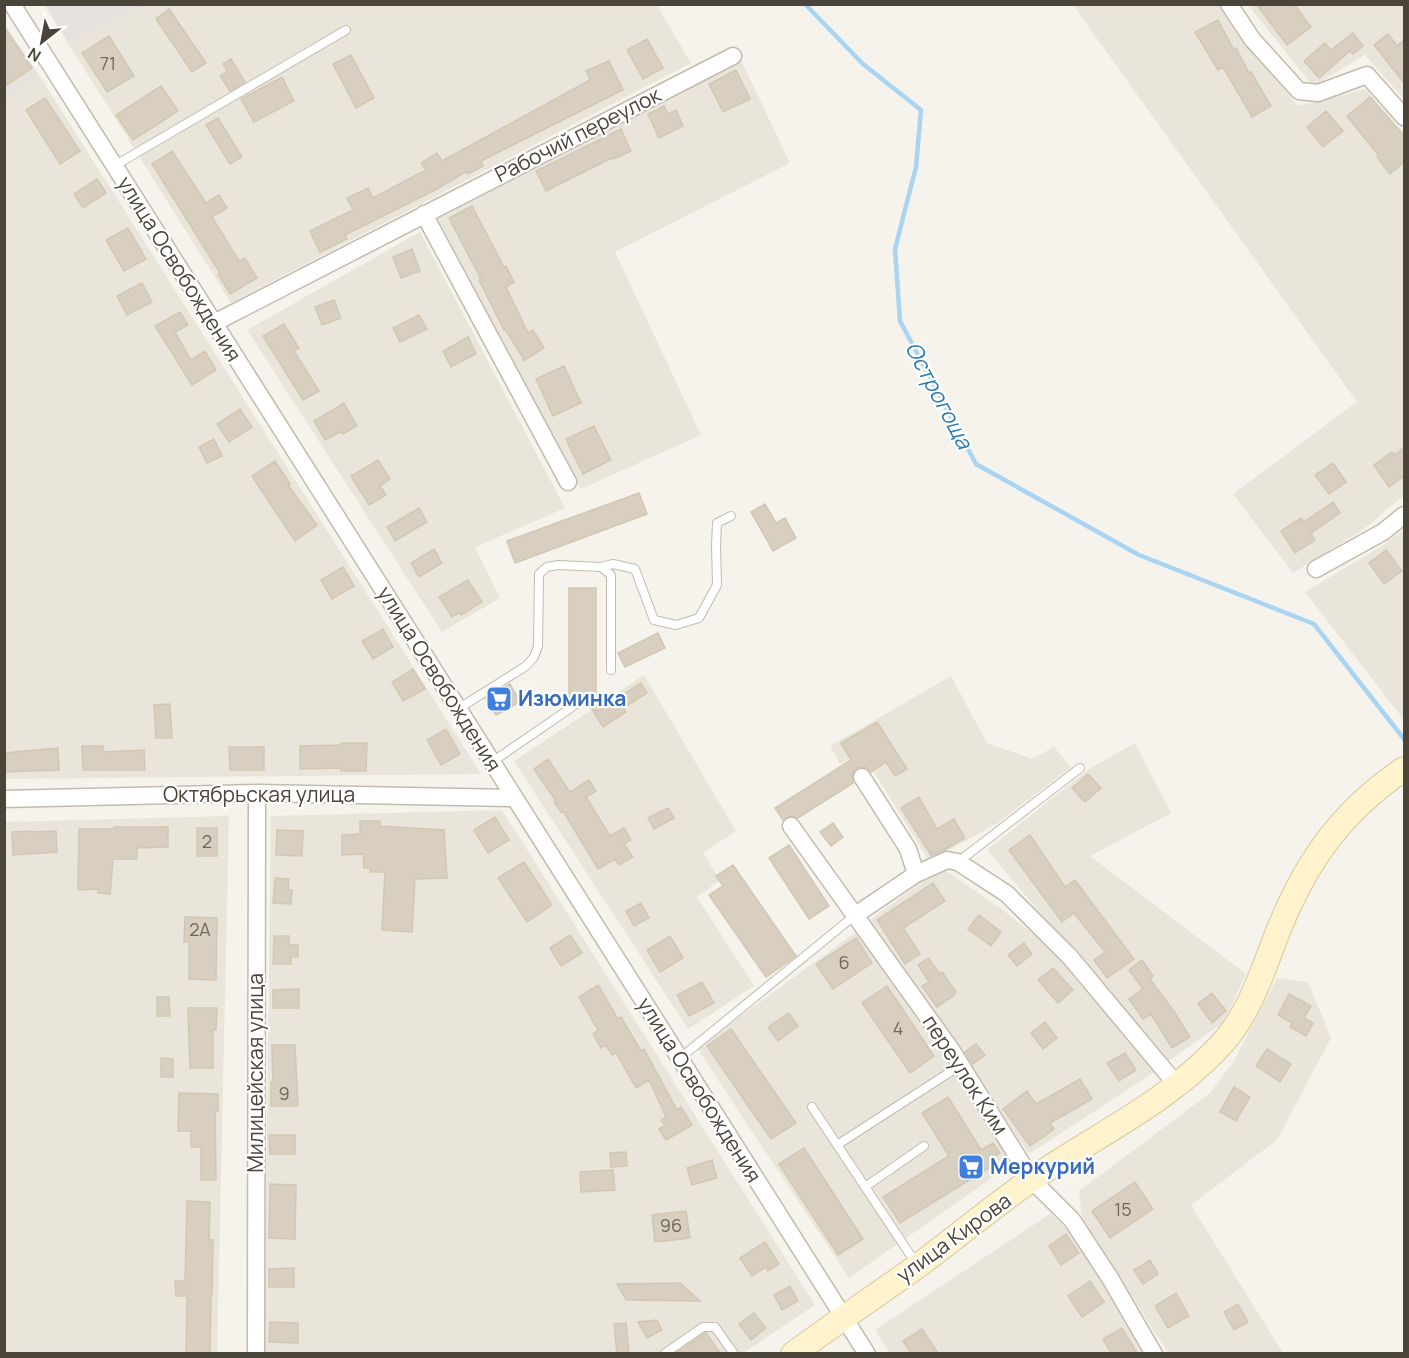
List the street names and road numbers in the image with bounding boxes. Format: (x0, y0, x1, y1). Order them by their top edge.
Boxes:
street label: Рабочий переулок (490, 80, 666, 188)
street label: улица Освобождения (111, 171, 248, 366)
street label: улица Освобождения (371, 581, 508, 776)
street label: Октябрьская улица (163, 780, 355, 808)
street label: Милицейская улица (241, 973, 269, 1173)
street label: улица Освобождения (631, 992, 768, 1187)
street label: переулок Ким (917, 1009, 1015, 1140)
street label: улица Кирова (890, 1186, 1017, 1288)

